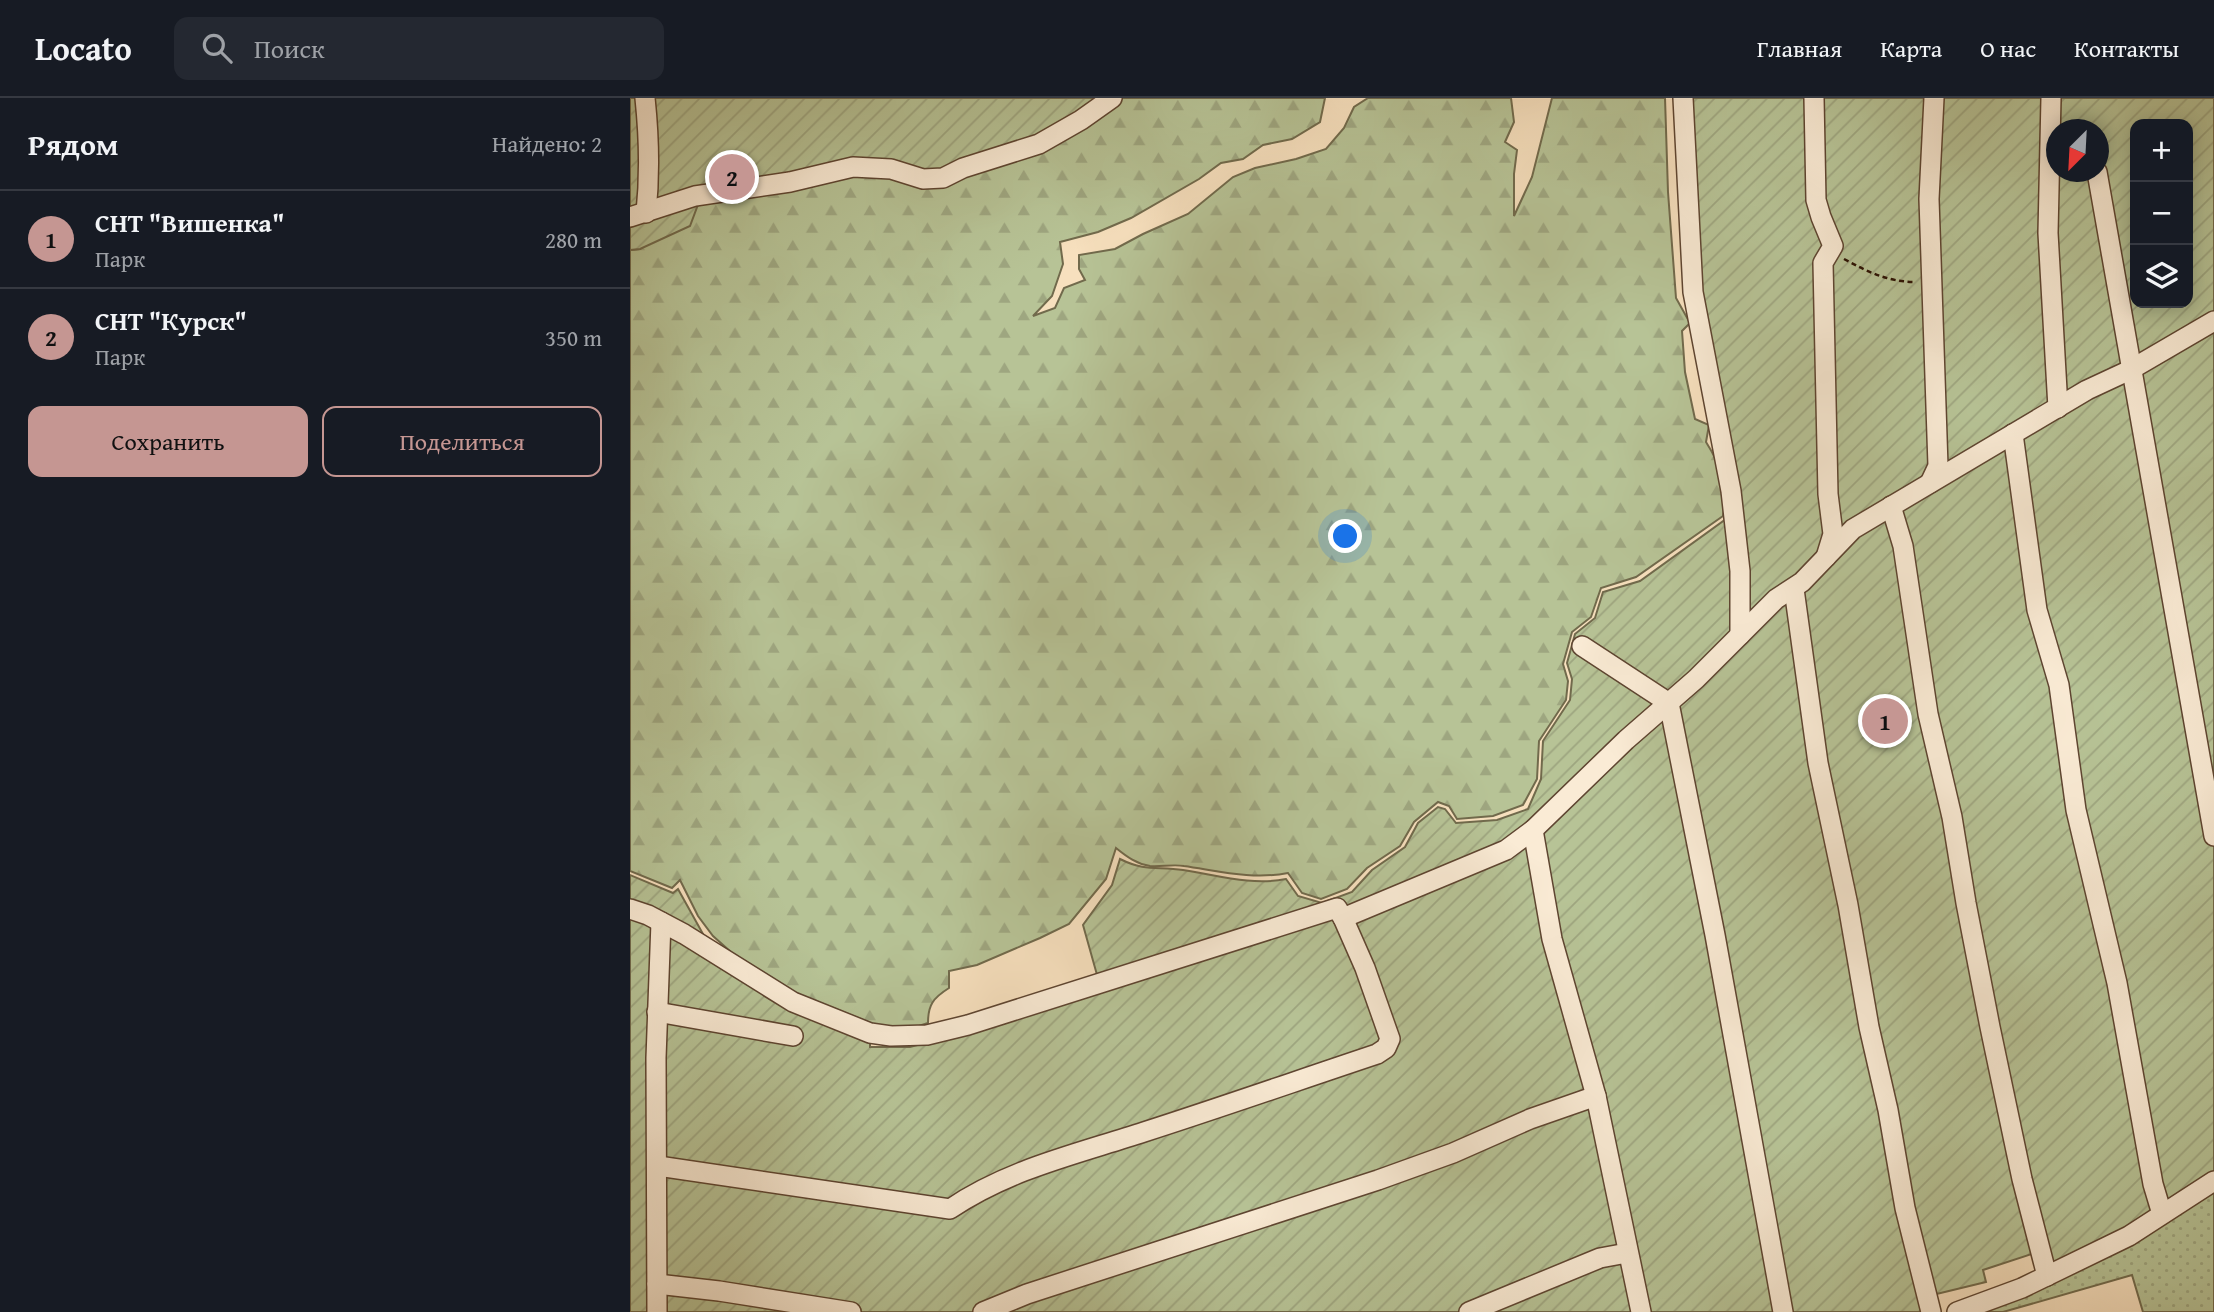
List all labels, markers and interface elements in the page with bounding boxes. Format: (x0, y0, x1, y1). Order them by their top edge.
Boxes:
search box (174, 17, 664, 80)
text: Locato (35, 24, 132, 72)
icon: search (198, 29, 236, 67)
text: Поиск (254, 29, 325, 68)
text: Главная (1757, 31, 1842, 66)
text: Карта (1880, 31, 1942, 66)
text: О нас (1980, 31, 2036, 66)
text: Контакты (2074, 31, 2179, 66)
north arrow (2046, 119, 2109, 182)
map controls (2130, 119, 2193, 308)
button: + (2130, 119, 2193, 182)
text: Рядом (28, 122, 119, 166)
text: Найдено: 2 (492, 127, 602, 160)
pin: 2 (709, 151, 755, 203)
button: − (2130, 182, 2193, 245)
text: СНТ "Вишенка" (95, 203, 285, 242)
text: 1 (45, 223, 57, 256)
text: 280 m (545, 223, 602, 256)
text: Парк (95, 242, 145, 275)
button: layers (2130, 245, 2193, 308)
text: СНТ "Курск" (95, 301, 247, 340)
text: 2 (45, 321, 57, 354)
text: 350 m (545, 321, 602, 354)
text: Парк (95, 340, 145, 373)
button: Сохранить (28, 406, 308, 477)
button: Поделиться (322, 406, 602, 477)
your location (1328, 519, 1362, 553)
pin: 1 (1862, 695, 1908, 747)

